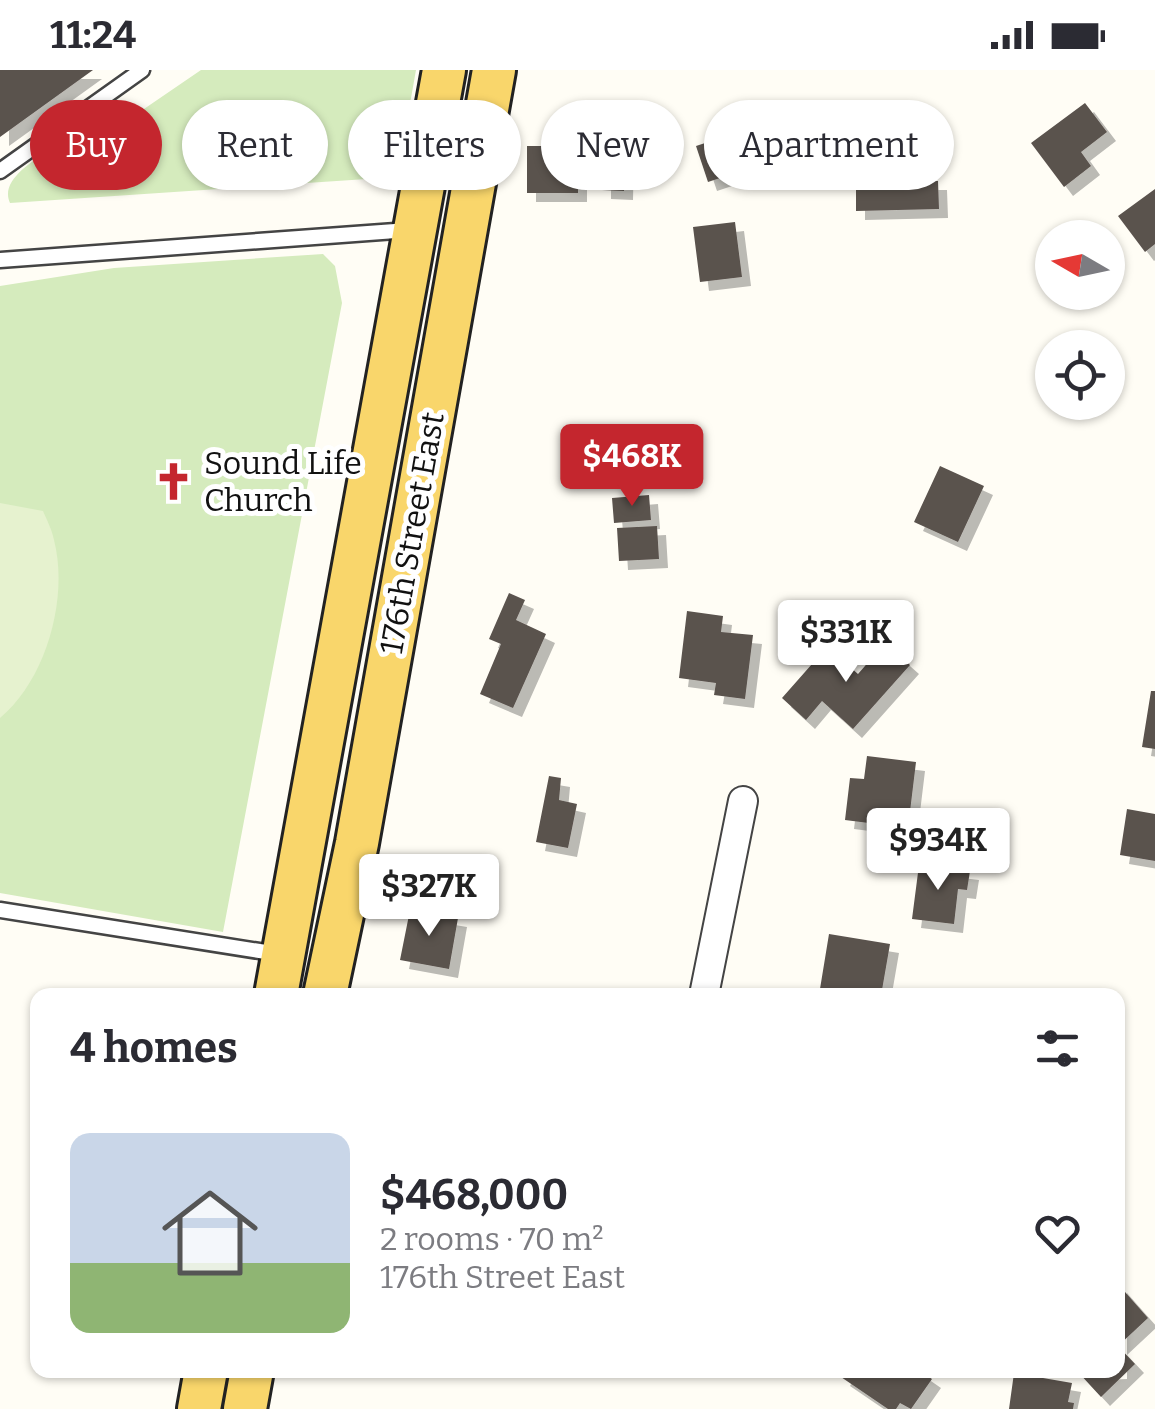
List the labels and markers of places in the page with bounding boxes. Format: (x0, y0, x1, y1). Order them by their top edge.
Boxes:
pin: $468K (562, 424, 702, 509)
place label: Sound Life Church (204, 444, 362, 519)
church icon: Sound Life Church (153, 460, 195, 502)
pin: $331K (776, 600, 916, 685)
pin: $934K (868, 808, 1008, 893)
pin: $327K (359, 854, 499, 939)

